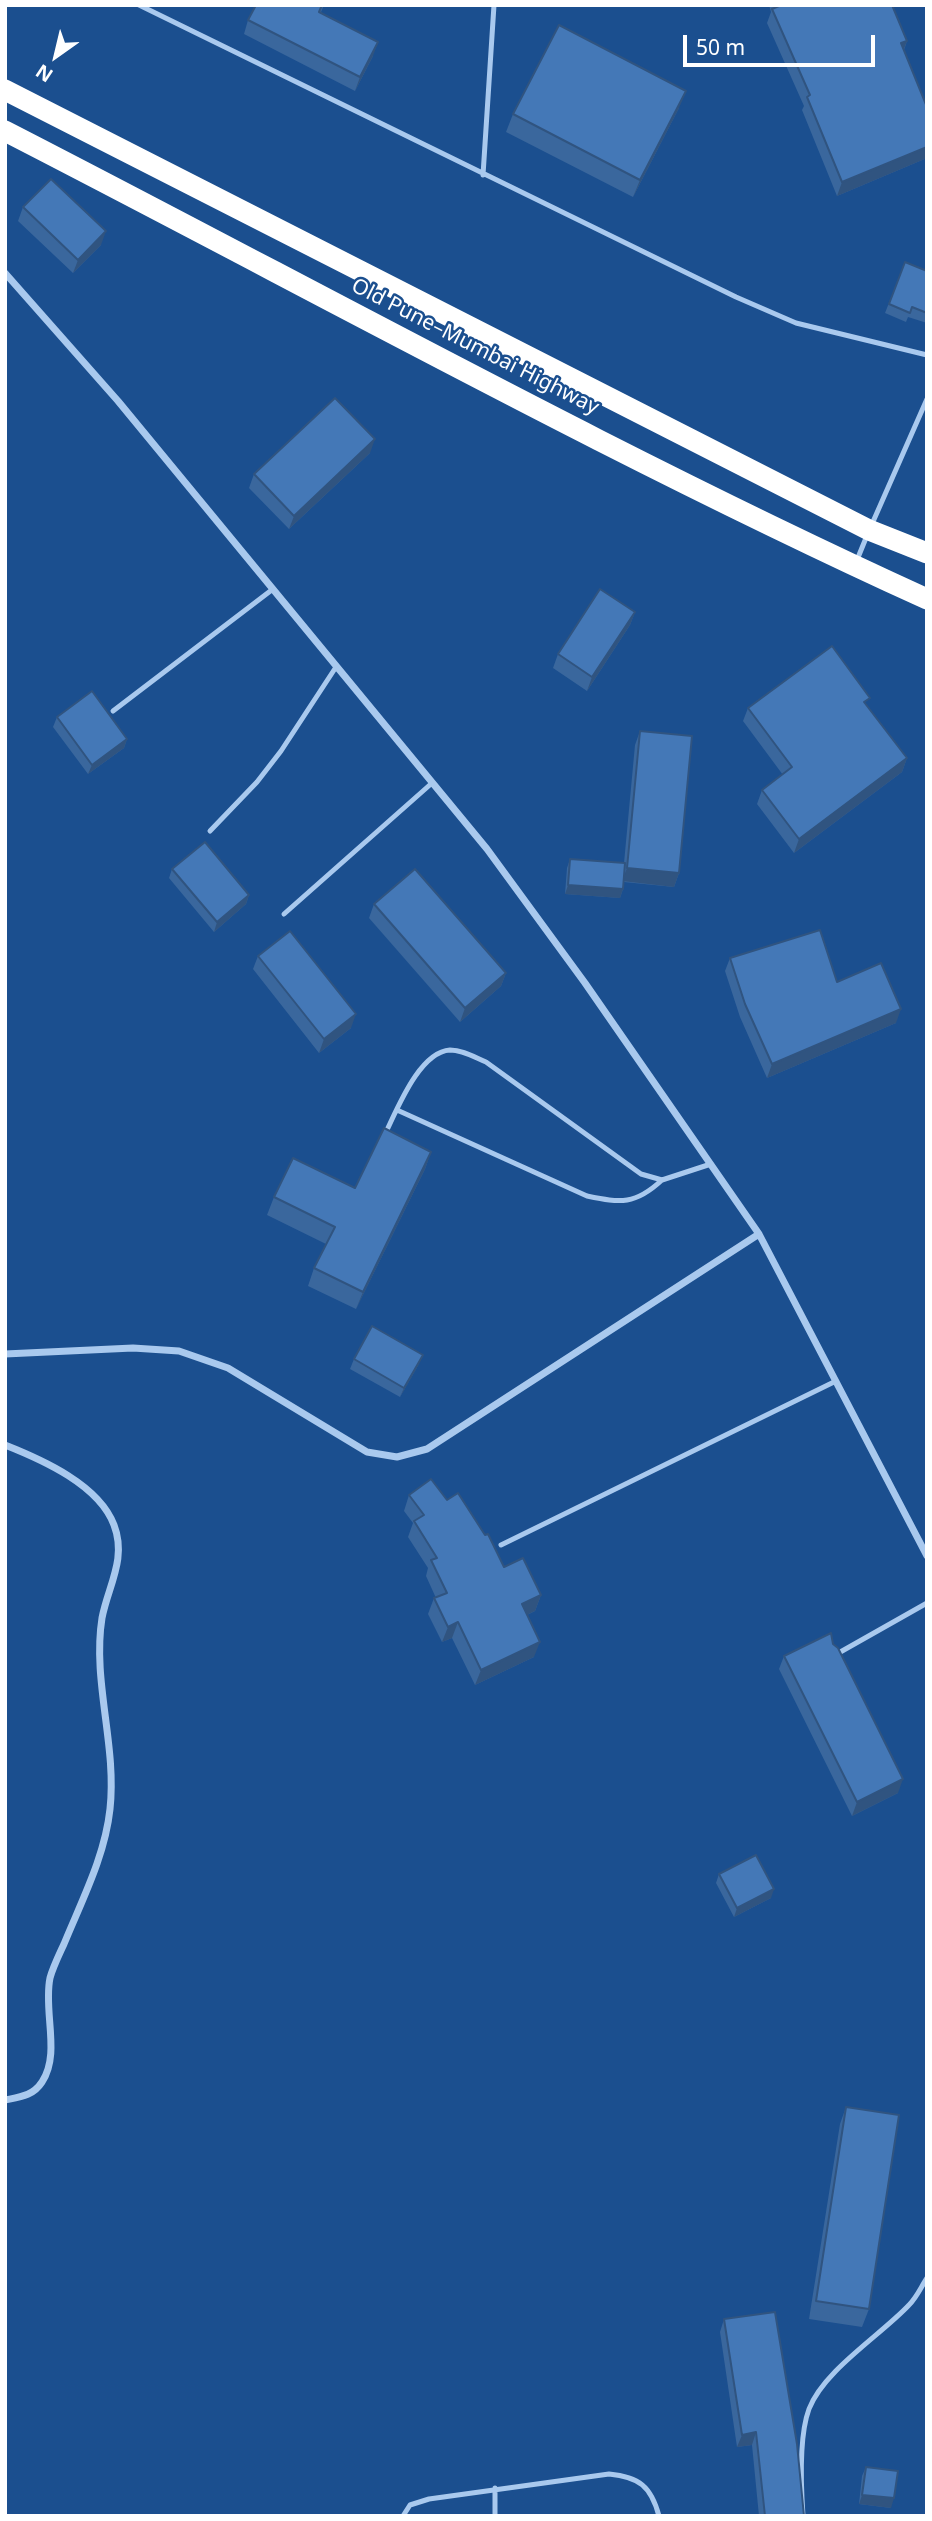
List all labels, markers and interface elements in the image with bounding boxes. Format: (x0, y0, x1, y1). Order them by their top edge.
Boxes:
north arrow (21, 21, 91, 91)
scale bar (687, 21, 880, 65)
text: 50 m (696, 33, 745, 61)
text: N (31, 58, 58, 89)
street label: Old Pune–Mumbai Highway (347, 274, 603, 420)

